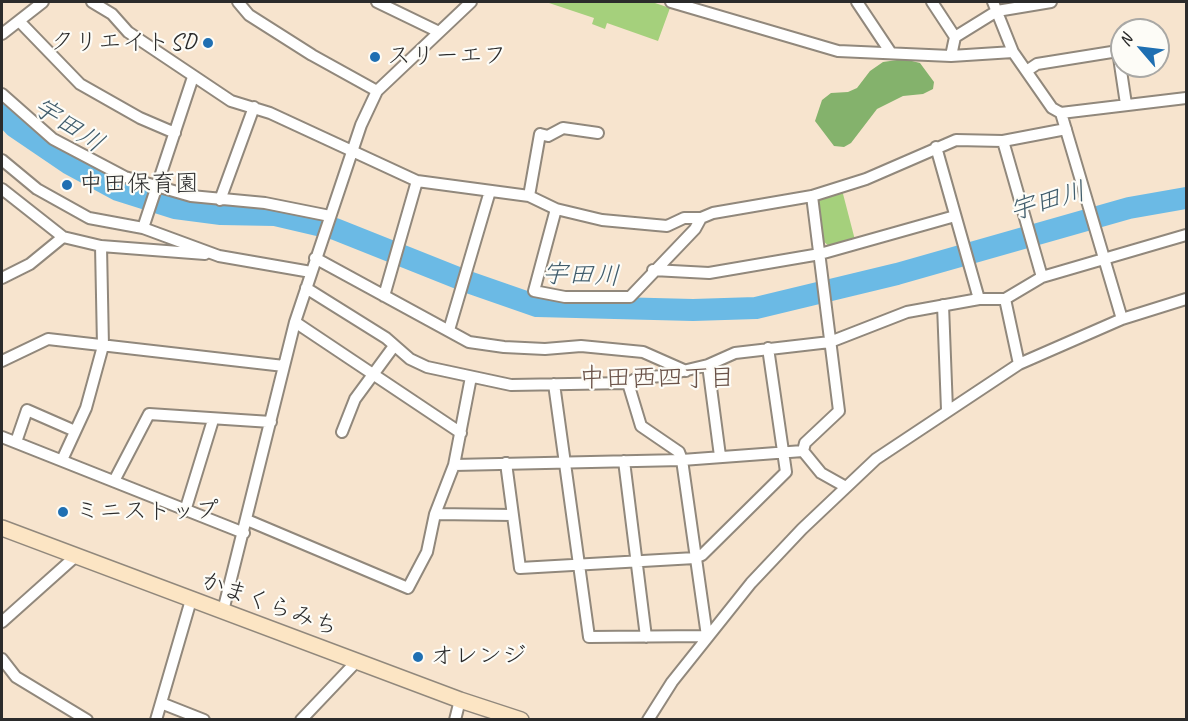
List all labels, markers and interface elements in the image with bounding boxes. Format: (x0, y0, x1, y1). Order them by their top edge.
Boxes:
north arrow (1110, 18, 1170, 78)
place label: クリエイトSD (50, 29, 196, 57)
text: N (1115, 31, 1137, 50)
marker: クリエイトSD (201, 36, 215, 50)
place label: スリーエフ (387, 43, 507, 71)
marker: スリーエフ (368, 50, 382, 64)
water label: 宇田川 (27, 92, 109, 160)
place label: 中田保育園 (79, 171, 199, 199)
water label: 宇田川 (1006, 176, 1090, 228)
marker: 中田保育園 (60, 178, 74, 192)
water label: 宇田川 (541, 259, 621, 293)
district label: 中田西四丁目 (579, 363, 735, 395)
place label: ミニストップ (75, 498, 219, 526)
marker: ミニストップ (56, 505, 70, 519)
street label: かまくらみち (196, 567, 342, 643)
place label: オレンジ (430, 643, 526, 671)
marker: オレンジ (411, 650, 425, 664)

